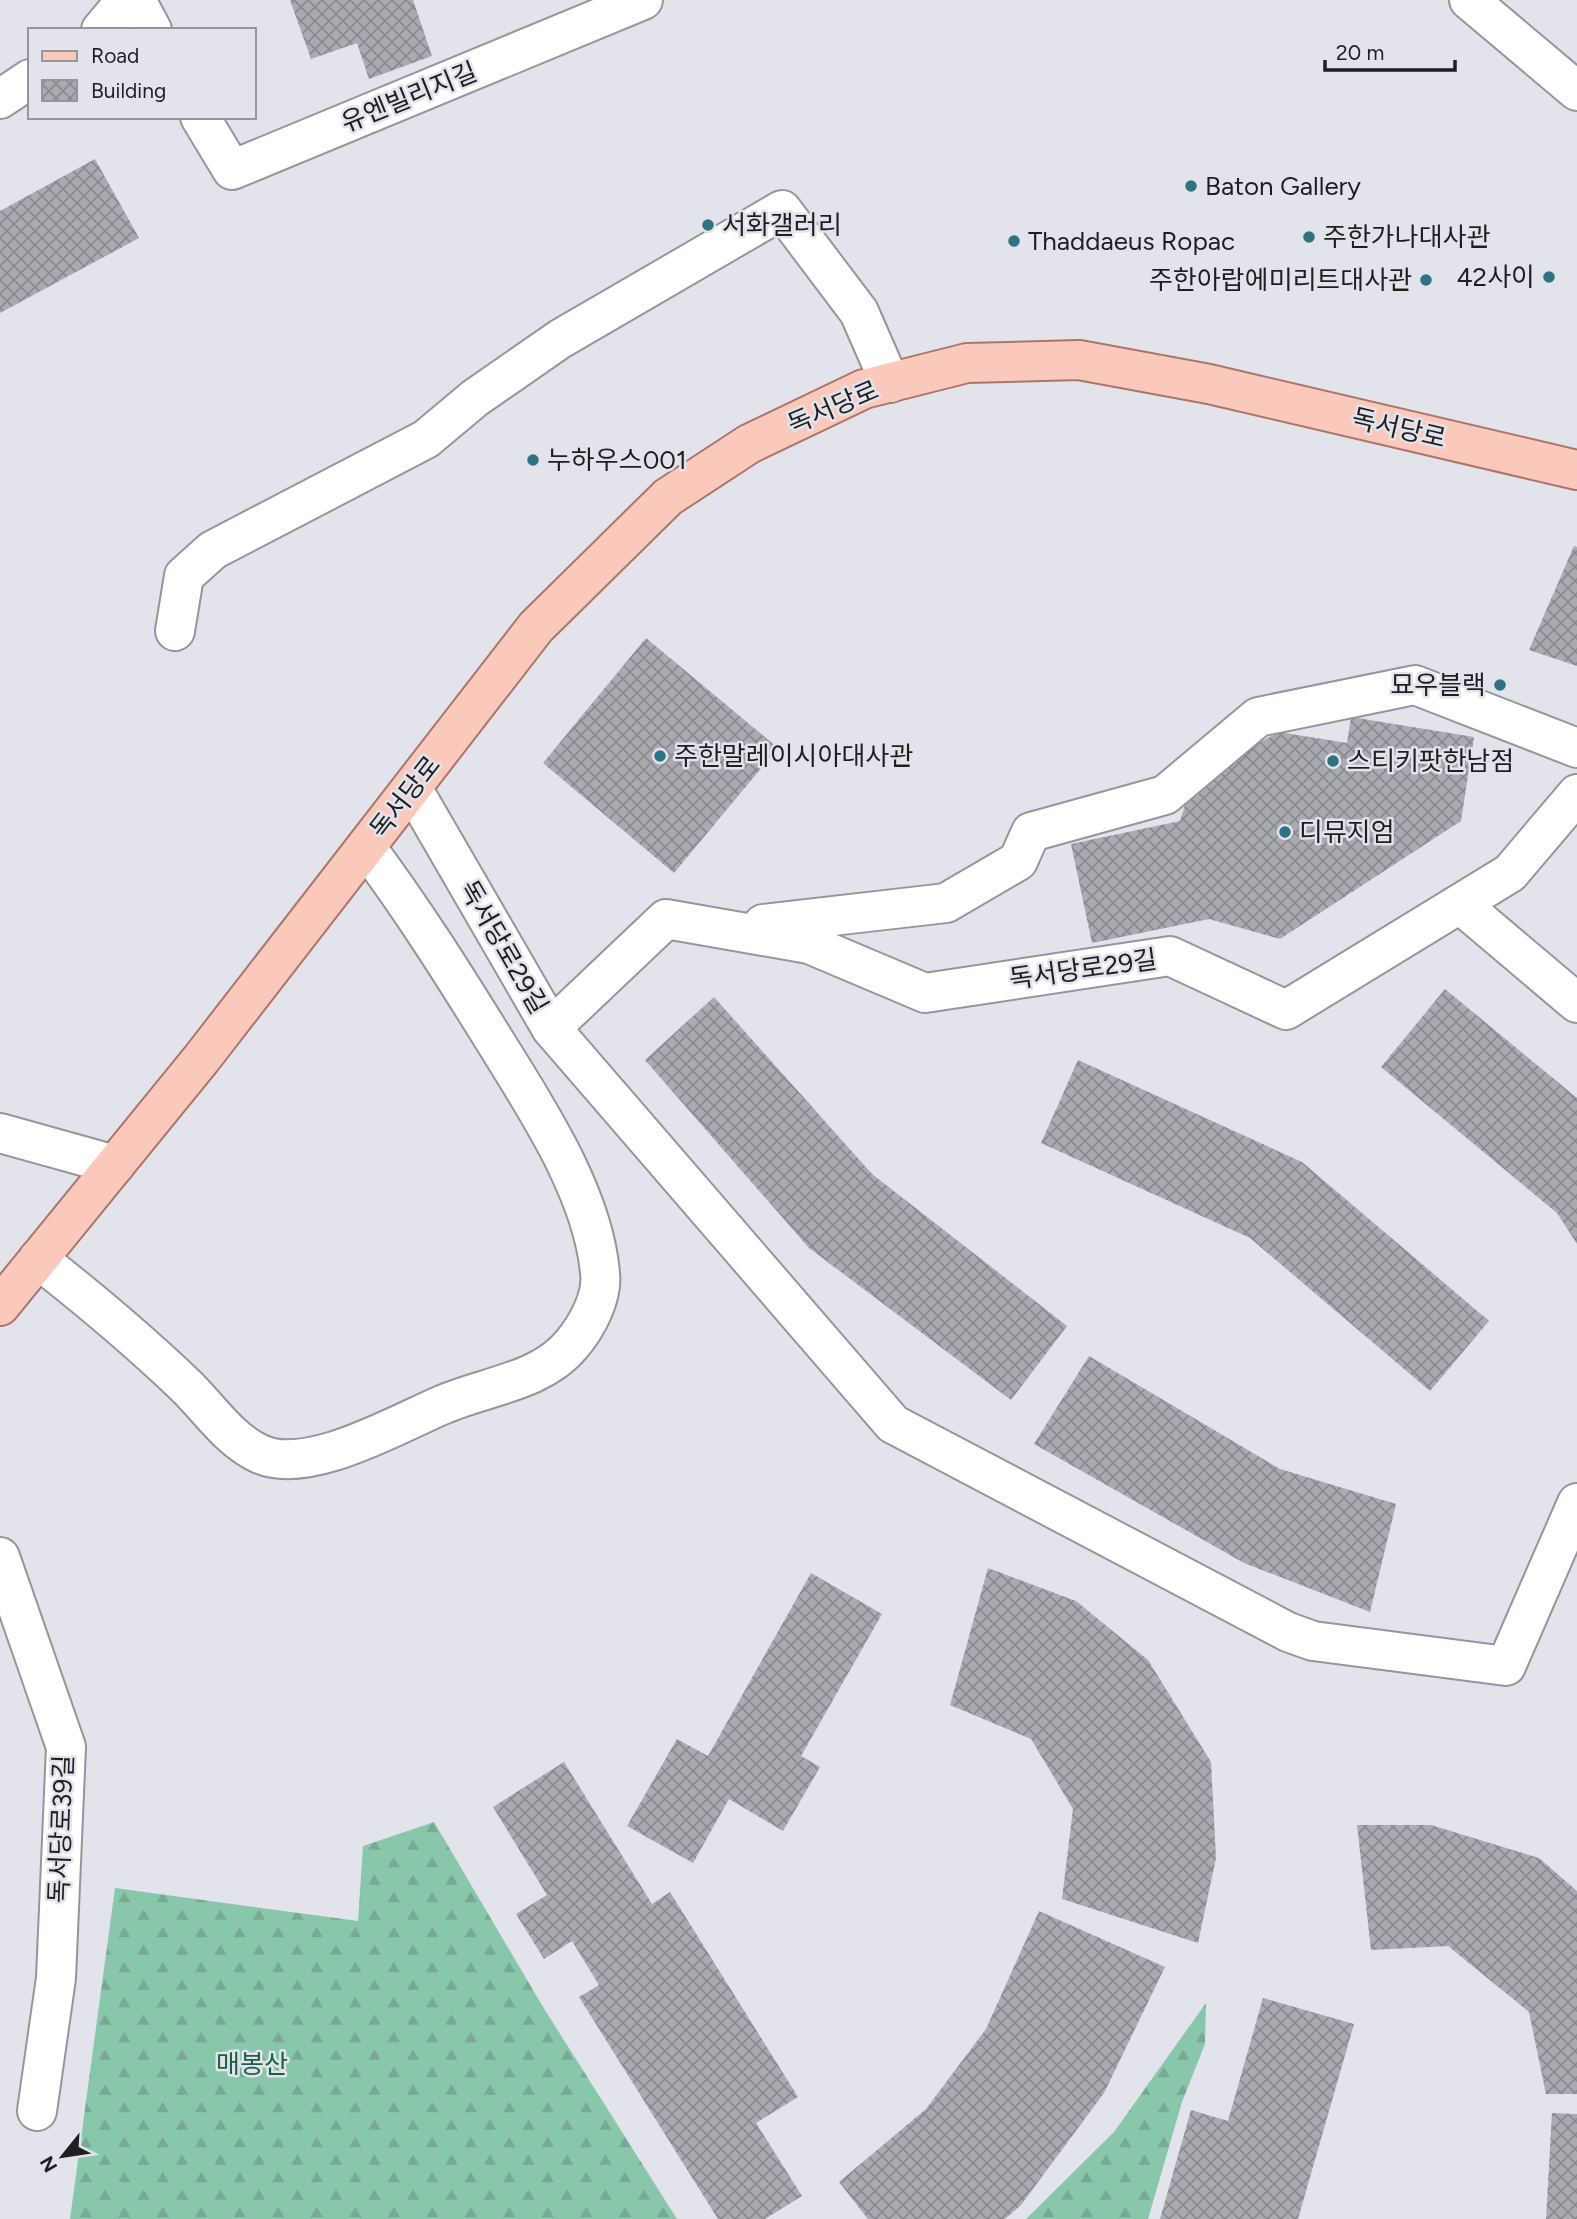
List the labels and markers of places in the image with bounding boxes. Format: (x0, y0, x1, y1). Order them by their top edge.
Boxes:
place label: Baton Gallery (1205, 170, 1361, 202)
marker: Baton Gallery (1183, 178, 1199, 194)
place label: 서화갤러리 (722, 209, 842, 241)
marker: 서화갤러리 (700, 217, 716, 233)
place label: 주한가나대사관 (1323, 221, 1491, 253)
place label: Thaddaeus Ropac (1028, 225, 1235, 257)
marker: 주한가나대사관 (1301, 229, 1317, 245)
marker: Thaddaeus Ropac (1006, 233, 1022, 249)
place label: 42사이 (1456, 261, 1535, 293)
place label: 주한아랍에미리트대사관 (1149, 264, 1412, 296)
marker: 42사이 (1541, 269, 1557, 285)
marker: 주한아랍에미리트대사관 (1418, 272, 1434, 288)
place label: 누하우스001 (547, 444, 687, 476)
marker: 누하우스001 (525, 452, 541, 468)
place label: 묘우블랙 (1390, 669, 1486, 701)
marker: 묘우블랙 (1492, 677, 1508, 693)
place label: 주한말레이시아대사관 (674, 740, 913, 772)
place label: 스티키팟한남점 (1347, 745, 1514, 777)
marker: 주한말레이시아대사관 (652, 748, 668, 764)
marker: 스티키팟한남점 (1325, 753, 1341, 769)
place label: 디뮤지엄 (1299, 816, 1395, 848)
marker: 디뮤지엄 (1277, 824, 1293, 840)

